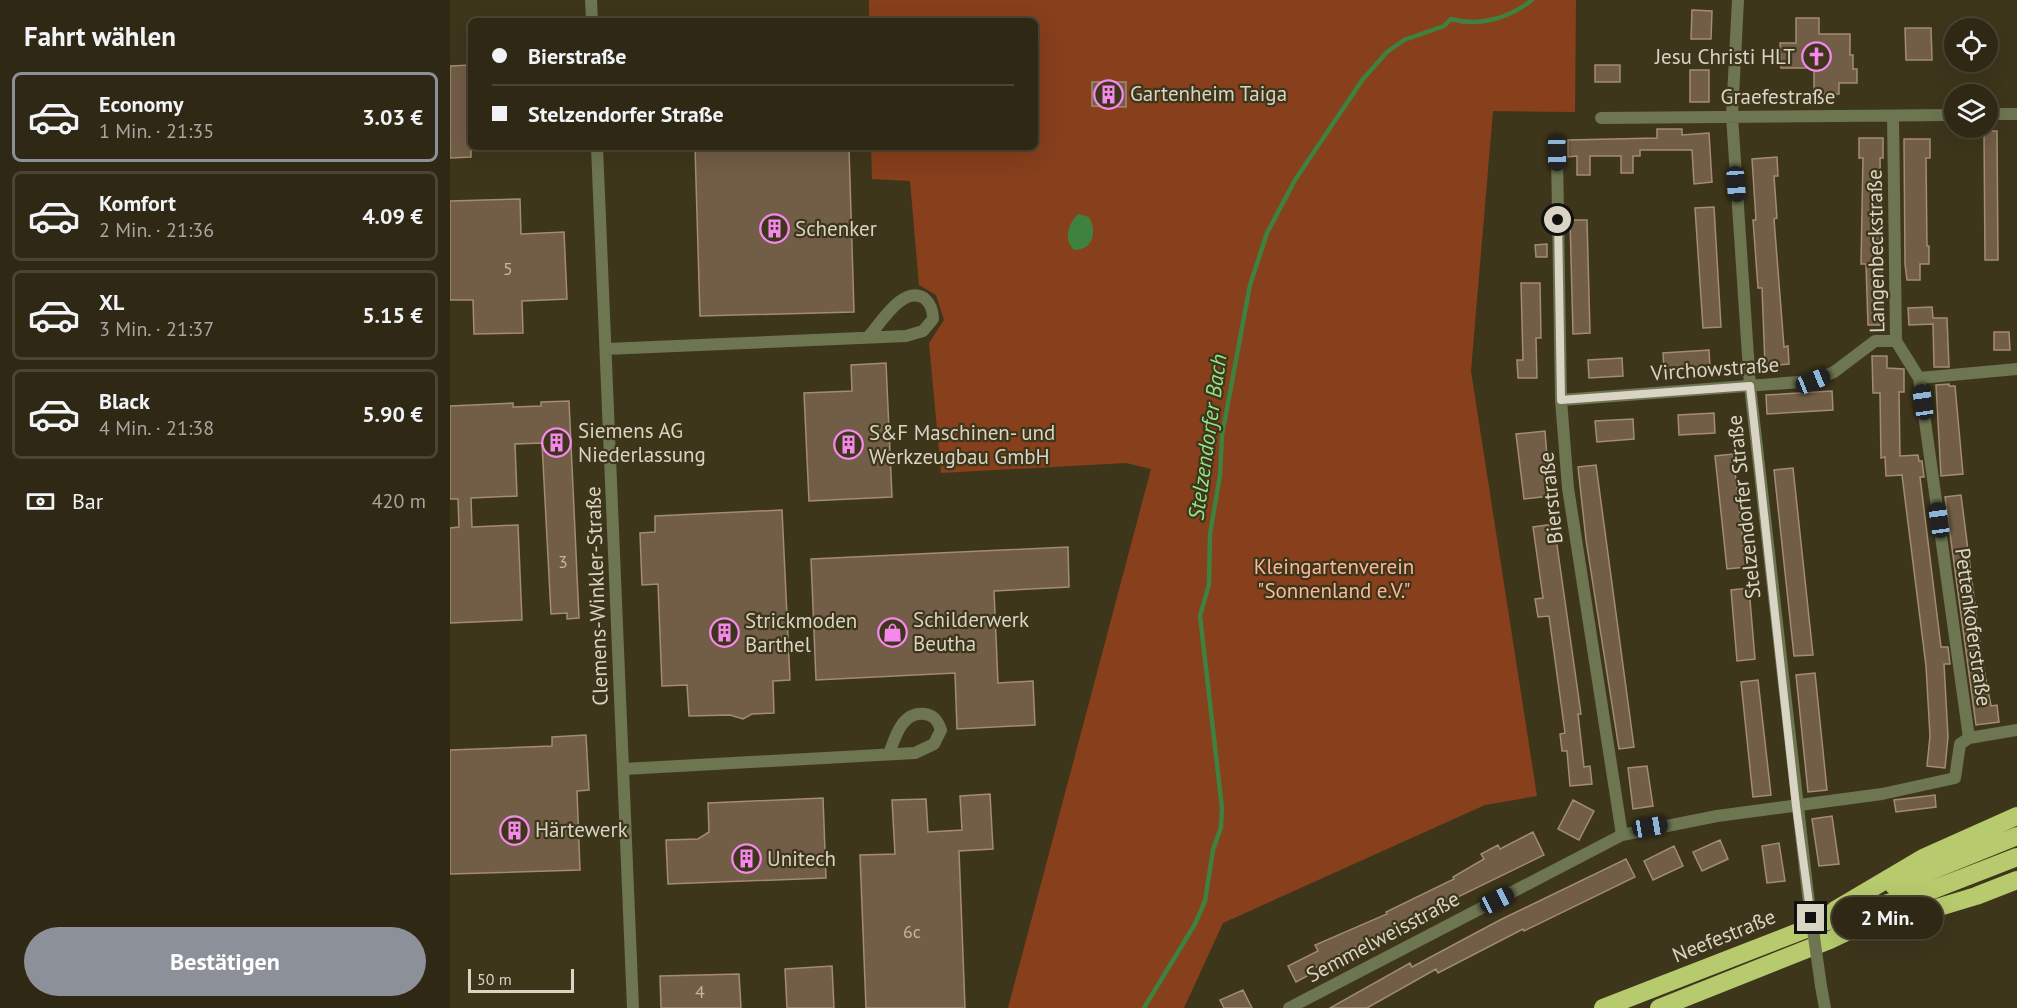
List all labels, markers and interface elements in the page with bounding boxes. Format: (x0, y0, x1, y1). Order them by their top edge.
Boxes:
map controls (1944, 18, 1998, 138)
button: locate (1944, 18, 1998, 72)
text: Fahrt wählen (24, 19, 176, 53)
church icon: Jesu Christi HLT (1800, 41, 1832, 73)
text: Bierstraße (528, 42, 626, 70)
place label: Jesu Christi HLT (1654, 43, 1795, 70)
building icon: Gartenheim Taiga (1093, 78, 1125, 110)
place label: Gartenheim Taiga (1130, 80, 1287, 107)
street label: Graefestraße (1721, 83, 1835, 110)
button: layers (1944, 84, 1998, 138)
icon: car (27, 90, 81, 144)
text: Economy (99, 90, 183, 118)
text: Stelzendorfer Straße (528, 100, 724, 128)
text: 3.03 € (362, 103, 423, 131)
text: 1 Min. · 21:35 (99, 118, 214, 144)
car (1548, 135, 1566, 171)
car (1726, 165, 1746, 203)
street label: Langenbeckstraße (1861, 169, 1890, 333)
icon: car (27, 189, 81, 243)
text: Komfort (99, 189, 176, 217)
text: 4.09 € (362, 202, 423, 230)
route start (1544, 206, 1571, 233)
building icon: Schenker (758, 213, 790, 245)
place label: Schenker (795, 215, 877, 242)
text: 2 Min. · 21:36 (99, 217, 214, 243)
house number: 5 (503, 257, 513, 280)
icon: car (27, 288, 81, 342)
text: XL (99, 288, 124, 316)
text: 5.15 € (362, 301, 423, 329)
text: 3 Min. · 21:37 (99, 316, 214, 342)
street label: Virchowstraße (1649, 351, 1780, 387)
water label: Stelzendorfer Bach (1181, 352, 1233, 522)
car (1793, 366, 1833, 396)
car (1912, 383, 1934, 421)
icon: car (27, 387, 81, 441)
text: Black (99, 387, 150, 415)
text: 5.90 € (362, 400, 423, 428)
street label: Stelzendorfer Straße (1720, 414, 1767, 600)
text: 4 Min. · 21:38 (99, 415, 214, 441)
place label: Siemens AG Niederlassung (578, 417, 706, 468)
place label: S&F Maschinen- und Werkzeugbau GmbH (869, 419, 1055, 470)
building icon: Siemens AG Niederlassung (541, 427, 573, 459)
building icon: S&F Maschinen- und Werkzeugbau GmbH (832, 429, 864, 461)
street label: Bierstraße (1532, 451, 1569, 545)
icon: cash (24, 485, 57, 518)
street label: Clemens-Winkler-Straße (579, 486, 614, 706)
text: Bar (72, 487, 103, 515)
text: 420 m (372, 488, 426, 514)
car (1928, 501, 1950, 539)
street label: Pettenkoferstraße (1949, 546, 1998, 708)
house number: 3 (558, 550, 568, 573)
park label: Kleingartenverein "Sonnenland e.V." (1254, 553, 1414, 604)
place label: Schilderwerk Beutha (913, 606, 1029, 657)
place label: Strickmoden Barthel (745, 607, 857, 658)
shop icon: Schilderwerk Beutha (876, 616, 908, 648)
building icon: Strickmoden Barthel (708, 617, 740, 649)
building icon: Härtewerk (498, 814, 530, 846)
car (1631, 815, 1669, 839)
place label: Härtewerk (535, 816, 628, 843)
building icon: Unitech (730, 843, 762, 875)
place label: Unitech (767, 845, 836, 872)
car (1477, 884, 1517, 916)
street label: Semmelweisstraße (1302, 885, 1464, 988)
callout: 2 Min. (1832, 897, 1943, 939)
street label: Neefestraße (1668, 903, 1779, 968)
route end (1797, 904, 1824, 931)
text: 2 Min. (1861, 905, 1914, 931)
house number: 6c (903, 920, 921, 943)
button: Bestätigen (24, 927, 426, 996)
scale bar (468, 966, 574, 994)
text: 50 m (477, 969, 512, 989)
house number: 4 (695, 980, 705, 1003)

